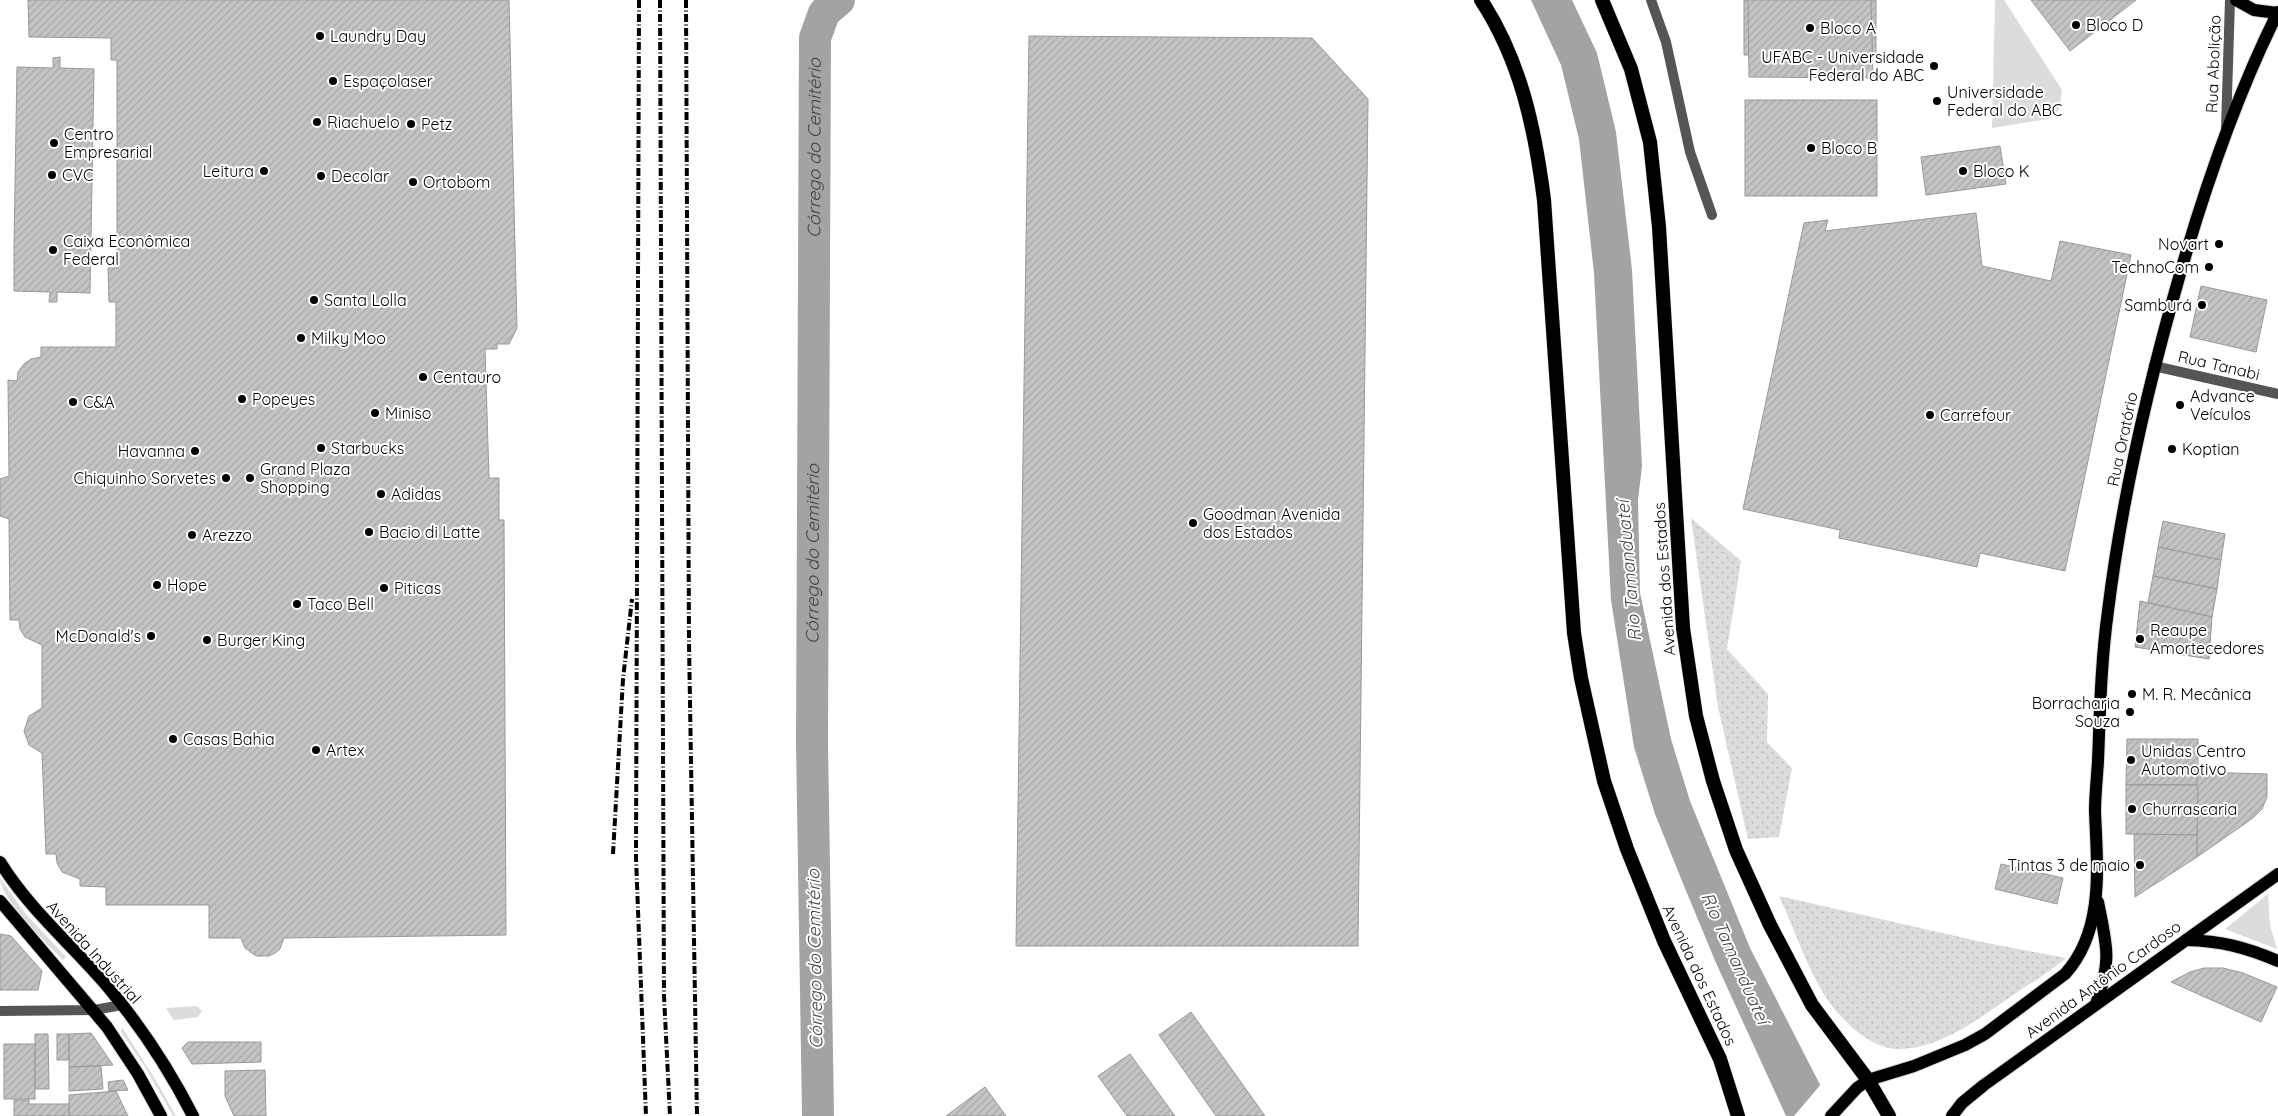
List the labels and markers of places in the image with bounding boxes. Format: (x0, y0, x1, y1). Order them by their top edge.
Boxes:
place label: Bloco D (2086, 15, 2143, 35)
place label: Bloco A (1820, 18, 1876, 38)
marker: Bloco D (2070, 19, 2082, 31)
marker: Bloco A (1804, 22, 1816, 34)
place label: Laundry Day (330, 26, 426, 46)
marker: Laundry Day (314, 30, 326, 42)
place label: UFABC - Universidade Federal do ABC (1761, 47, 1924, 85)
marker: UFABC - Universidade Federal do ABC (1928, 60, 1940, 72)
place label: Espaçolaser (343, 71, 433, 91)
marker: Espaçolaser (327, 75, 339, 87)
place label: Universidade Federal do ABC (1947, 82, 2062, 120)
marker: Universidade Federal do ABC (1931, 95, 1943, 107)
place label: Riachuelo (327, 112, 400, 132)
place label: Petz (421, 114, 453, 134)
marker: Riachuelo (311, 116, 323, 128)
marker: Petz (405, 118, 417, 130)
place label: Centro Empresarial (64, 124, 153, 162)
marker: Centro Empresarial (48, 137, 60, 149)
place label: Bloco B (1821, 138, 1877, 158)
marker: Bloco B (1805, 142, 1817, 154)
place label: Leitura (203, 161, 254, 181)
place label: Bloco K (1973, 161, 2030, 181)
place label: CVC (62, 165, 93, 185)
marker: Leitura (258, 165, 270, 177)
marker: Bloco K (1957, 165, 1969, 177)
place label: Decolar (331, 166, 389, 186)
marker: CVC (46, 169, 58, 181)
marker: Decolar (315, 170, 327, 182)
place label: Ortobom (423, 172, 490, 192)
marker: Ortobom (407, 176, 419, 188)
place label: Caixa Econômica Federal (63, 231, 190, 269)
place label: Novart (2158, 234, 2209, 254)
marker: Novart (2213, 238, 2225, 250)
marker: Caixa Econômica Federal (47, 244, 59, 256)
place label: TechnoCom (2111, 257, 2199, 277)
marker: TechnoCom (2203, 261, 2215, 273)
place label: Santa Lolla (324, 290, 407, 310)
marker: Santa Lolla (308, 294, 320, 306)
place label: Samburá (2124, 295, 2192, 315)
marker: Samburá (2196, 299, 2208, 311)
place label: Milky Moo (311, 328, 386, 348)
marker: Milky Moo (295, 332, 307, 344)
place label: Centauro (433, 367, 501, 387)
marker: Centauro (417, 371, 429, 383)
place label: Advance Veículos (2190, 386, 2255, 424)
place label: Popeyes (252, 389, 315, 409)
place label: C&A (83, 392, 115, 412)
marker: Popeyes (236, 393, 248, 405)
marker: C&A (67, 396, 79, 408)
marker: Advance Veículos (2174, 399, 2186, 411)
place label: Miniso (385, 403, 432, 423)
place label: Carrefour (1940, 405, 2011, 425)
marker: Miniso (369, 407, 381, 419)
marker: Carrefour (1924, 409, 1936, 421)
place label: Starbucks (331, 438, 404, 458)
place label: Koptian (2182, 439, 2240, 459)
place label: Havanna (118, 441, 185, 461)
marker: Starbucks (315, 442, 327, 454)
marker: Koptian (2166, 443, 2178, 455)
marker: Havanna (189, 445, 201, 457)
place label: Grand Plaza Shopping (260, 459, 350, 497)
place label: Chiquinho Sorvetes (74, 468, 216, 488)
marker: Chiquinho Sorvetes (220, 472, 232, 484)
marker: Grand Plaza Shopping (244, 472, 256, 484)
place label: Adidas (391, 484, 441, 504)
marker: Adidas (375, 488, 387, 500)
place label: Goodman Avenida dos Estados (1203, 504, 1340, 542)
marker: Goodman Avenida dos Estados (1187, 517, 1199, 529)
place label: Bacio di Latte (379, 522, 480, 542)
place label: Arezzo (202, 525, 252, 545)
marker: Bacio di Latte (363, 526, 375, 538)
marker: Arezzo (186, 529, 198, 541)
place label: Hope (167, 575, 207, 595)
place label: Piticas (394, 578, 441, 598)
marker: Hope (151, 579, 163, 591)
marker: Piticas (378, 582, 390, 594)
place label: Taco Bell (307, 594, 374, 614)
marker: Taco Bell (291, 598, 303, 610)
place label: Reaupe Amortecedores (2150, 620, 2264, 658)
place label: McDonald's (55, 626, 141, 646)
marker: McDonald's (145, 630, 157, 642)
place label: Burger King (217, 630, 305, 650)
marker: Reaupe Amortecedores (2134, 633, 2146, 645)
marker: Burger King (201, 634, 213, 646)
place label: M. R. Mecânica (2142, 684, 2251, 704)
marker: M. R. Mecânica (2126, 688, 2138, 700)
place label: Borracharia Souza (2032, 693, 2120, 731)
marker: Borracharia Souza (2124, 706, 2136, 718)
place label: Casas Bahia (183, 729, 275, 749)
marker: Casas Bahia (167, 733, 179, 745)
place label: Artex (326, 740, 365, 760)
place label: Unidas Centro Automotivo (2141, 741, 2246, 779)
marker: Artex (310, 744, 322, 756)
marker: Unidas Centro Automotivo (2125, 754, 2137, 766)
place label: Churrascaria (2142, 799, 2237, 819)
marker: Churrascaria (2126, 803, 2138, 815)
place label: Tintas 3 de maio (2007, 855, 2130, 875)
marker: Tintas 3 de maio (2134, 859, 2146, 871)

